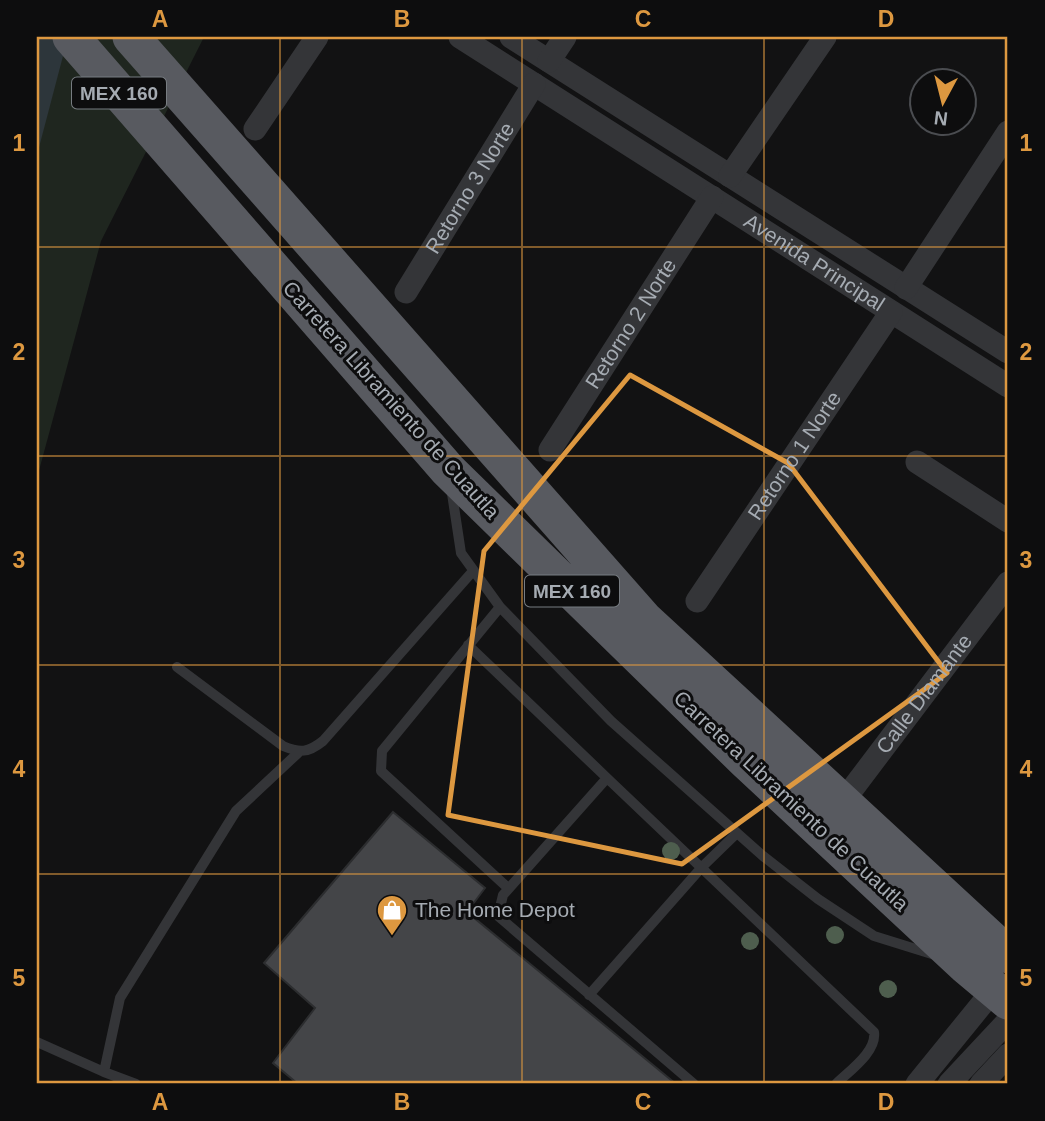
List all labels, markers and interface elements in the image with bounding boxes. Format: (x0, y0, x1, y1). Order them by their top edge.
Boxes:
text: A (152, 6, 168, 32)
text: B (394, 6, 410, 32)
text: C (635, 6, 651, 32)
text: D (878, 6, 894, 32)
north arrow (908, 66, 978, 136)
road number: MEX 160 (72, 78, 166, 108)
text: N (933, 107, 949, 130)
street label: Retorno 3 Norte (421, 118, 518, 258)
text: 1 (13, 130, 26, 156)
text: 1 (1020, 130, 1033, 156)
street label: Avenida Principal (740, 209, 889, 315)
street label: Retorno 2 Norte (580, 254, 680, 393)
street label: Carretera Libramiento de Cuautla (279, 276, 504, 523)
text: 2 (13, 339, 25, 365)
text: 2 (1020, 339, 1032, 365)
street label: Retorno 1 Norte (743, 387, 845, 524)
text: 3 (13, 547, 25, 573)
text: 3 (1020, 547, 1032, 573)
road number: MEX 160 (525, 576, 619, 606)
street label: Calle Diamante (871, 629, 976, 758)
street label: Carretera Libramiento de Cuautla (670, 686, 913, 916)
text: 4 (13, 756, 26, 782)
text: 4 (1020, 756, 1033, 782)
shop icon: The Home Depot (375, 893, 409, 937)
place label: The Home Depot (415, 898, 575, 921)
text: 5 (13, 965, 26, 991)
text: 5 (1020, 965, 1033, 991)
text: A (152, 1089, 168, 1115)
text: B (394, 1089, 410, 1115)
text: C (635, 1089, 651, 1115)
text: D (878, 1089, 894, 1115)

